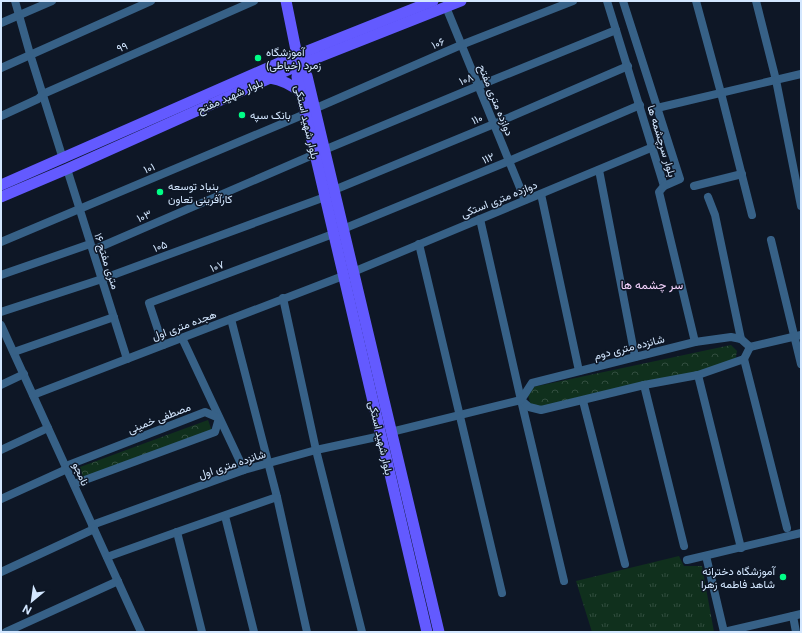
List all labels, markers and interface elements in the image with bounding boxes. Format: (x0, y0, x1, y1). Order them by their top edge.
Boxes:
street label: ۱۰۶ (430, 35, 446, 51)
street label: ۹۹ (115, 39, 129, 55)
place label: آموزشگاه زمرد (خیاطی) (266, 46, 322, 72)
marker: آموزشگاه زمرد (خیاطی) (253, 53, 263, 63)
street label: دوازده متری مفتح (474, 63, 516, 138)
street label: ۱۰۸ (457, 70, 475, 87)
street label: بلوار شهید مفتح (196, 76, 265, 118)
street label: بلوار شهید استکی (292, 84, 321, 160)
street label: بلوار سرچشمه ها (643, 104, 679, 179)
place label: بانک سپه (250, 109, 291, 123)
marker: بانک سپه (237, 110, 247, 120)
street label: ۱۱۰ (470, 111, 484, 127)
street label: ۱۱۲ (480, 150, 496, 166)
street label: ۱۰۱ (142, 160, 156, 176)
street label: دوازده متری استکی (459, 178, 539, 221)
place label: بنیاد توسعه کارآفرینی تعاون (168, 180, 233, 206)
marker: بنیاد توسعه کارآفرینی تعاون (155, 187, 165, 197)
street label: ۱۰۳ (135, 208, 153, 224)
street label: ۱۶ متری مفتح (90, 231, 122, 291)
street label: ۱۰۵ (151, 238, 169, 254)
street label: ۱۰۷ (208, 258, 226, 274)
district label: سر چشمه ها (621, 278, 683, 293)
street label: هجده متری اول (150, 308, 219, 343)
street label: شانزده متری دوم (592, 332, 666, 364)
street label: مصطفی خمینی (126, 400, 193, 436)
street label: بلوار شهید استکی (366, 400, 395, 476)
street label: شانزده متری اول (197, 447, 268, 481)
street label: نامجو (70, 460, 91, 488)
place label: آموزشگاه دخترانه شاهد فاطمه زهرا (701, 565, 776, 591)
marker: آموزشگاه دخترانه شاهد فاطمه زهرا (778, 572, 788, 582)
north arrow (12, 581, 52, 621)
text: N (20, 602, 34, 617)

